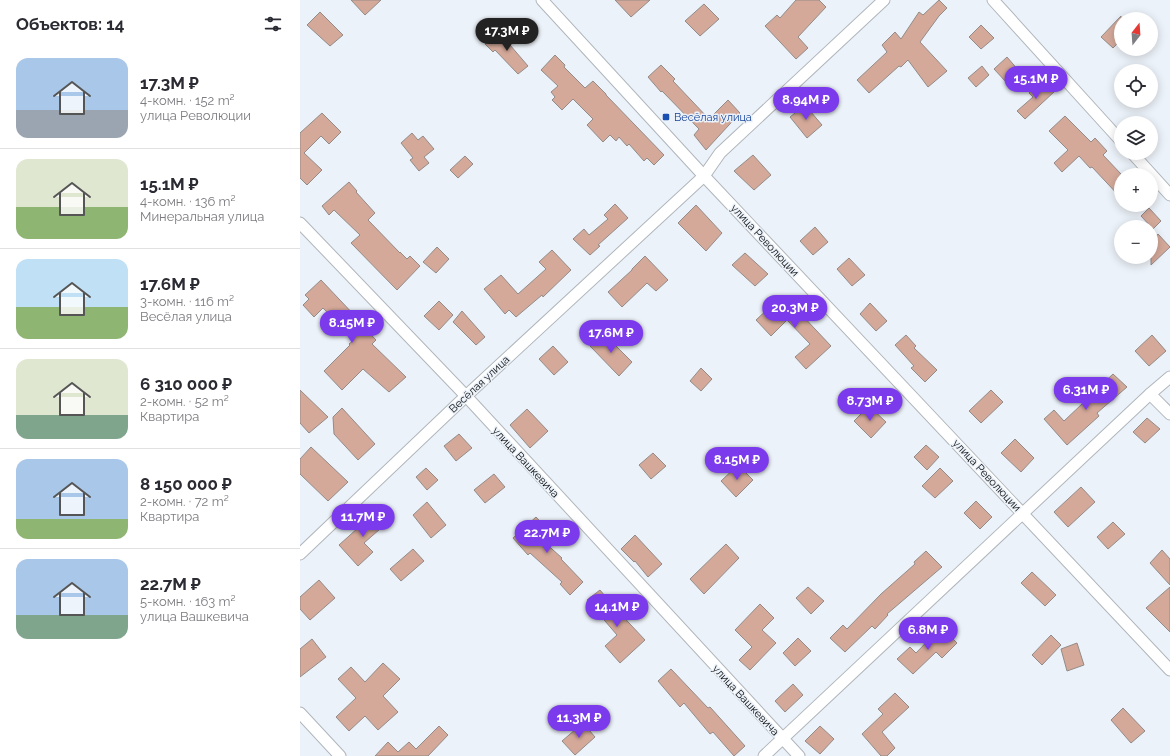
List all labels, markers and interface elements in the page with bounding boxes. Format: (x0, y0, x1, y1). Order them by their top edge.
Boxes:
north arrow (1114, 12, 1158, 56)
map controls (1114, 12, 1158, 264)
icon: filters (262, 13, 284, 35)
text: Объектов: 14 (16, 14, 124, 34)
pin: 17.3M ₽ (470, 18, 544, 52)
text: 17.3M ₽ (484, 23, 530, 38)
button: locate (1114, 64, 1158, 108)
pin: 15.1M ₽ (999, 66, 1073, 100)
text: 15.1M ₽ (1014, 71, 1058, 86)
text: 17.3M ₽ (140, 73, 199, 93)
icon: home (48, 74, 96, 122)
pin: 8.94M ₽ (769, 87, 843, 121)
text: 8.94M ₽ (782, 92, 830, 107)
text: 4-комн. · 152 m² (140, 93, 235, 108)
text: улица Революции (140, 108, 251, 123)
place label: Весёлая улица (674, 111, 752, 124)
marker: Весёлая улица (661, 112, 671, 122)
button: layers (1114, 116, 1158, 160)
button: + (1114, 168, 1158, 212)
text: 15.1M ₽ (140, 174, 199, 194)
icon: home (48, 175, 96, 223)
text: 4-комн. · 136 m² (140, 194, 236, 209)
street label: улица Революции (728, 202, 801, 279)
text: Минеральная улица (140, 209, 264, 224)
button: − (1114, 220, 1158, 264)
text: 17.6M ₽ (140, 274, 200, 294)
icon: home (48, 275, 96, 323)
text: 3-комн. · 116 m² (140, 294, 234, 309)
pin: 20.3M ₽ (758, 295, 832, 329)
text: 20.3M ₽ (771, 300, 819, 315)
text: Весёлая улица (140, 309, 232, 324)
pin: 8.15M ₽ (315, 310, 389, 344)
text: 8.15M ₽ (329, 315, 375, 330)
pin: 17.6M ₽ (574, 320, 648, 354)
text: 17.6M ₽ (588, 325, 634, 340)
street label: Весёлая улица (446, 353, 512, 416)
text: 6 310 000 ₽ (140, 374, 232, 394)
icon: home (48, 375, 96, 423)
pin: 6.31M ₽ (1049, 377, 1123, 411)
text: 6.31M ₽ (1063, 382, 1109, 397)
pin: 8.73M ₽ (833, 388, 907, 422)
text: 8.73M ₽ (847, 393, 893, 408)
text: 2-комн. · 52 m² (140, 394, 229, 409)
text: Квартира (140, 409, 199, 424)
street label: улица Вашкевича (490, 424, 562, 500)
street label: улица Революции (950, 437, 1023, 514)
pin: 8.15M ₽ (700, 447, 774, 481)
text: 8.15M ₽ (714, 452, 760, 467)
text: 8 150 000 ₽ (140, 474, 232, 494)
icon: home (48, 475, 96, 523)
text: 2-комн. · 72 m² (140, 494, 229, 509)
pin: 11.7M ₽ (326, 504, 400, 538)
text: Квартира (140, 509, 199, 524)
text: 11.7M ₽ (341, 509, 385, 524)
pin: 22.7M ₽ (510, 520, 584, 554)
text: 22.7M ₽ (524, 525, 570, 540)
text: 22.7M ₽ (140, 574, 201, 594)
icon: home (48, 575, 96, 623)
text: 5-комн. · 163 m² (140, 594, 236, 609)
pin: 14.1M ₽ (580, 594, 654, 628)
text: 14.1M ₽ (594, 599, 640, 614)
text: улица Вашкевича (140, 609, 249, 624)
pin: 6.8M ₽ (895, 617, 961, 651)
text: 6.8M ₽ (908, 622, 948, 637)
street label: улица Вашкевича (710, 662, 782, 738)
pin: 11.3M ₽ (542, 705, 616, 739)
text: 11.3M ₽ (557, 710, 601, 725)

